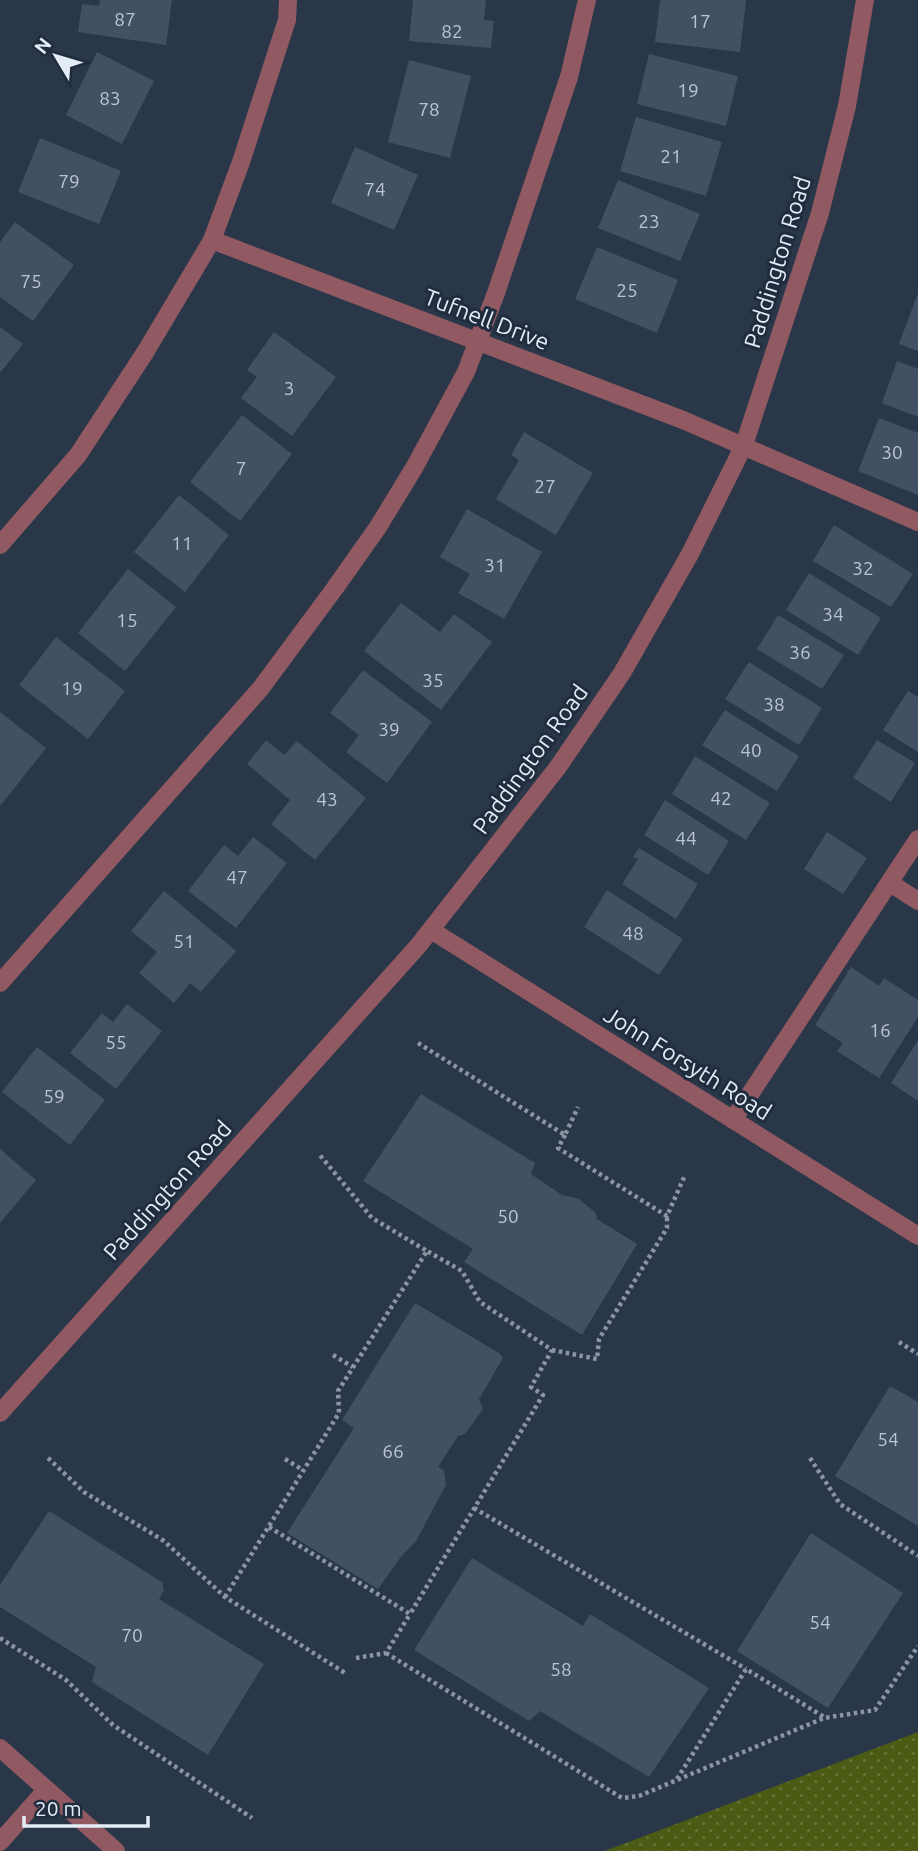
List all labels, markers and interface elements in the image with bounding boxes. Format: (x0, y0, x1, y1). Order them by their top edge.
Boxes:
house number: 87 (114, 8, 136, 30)
house number: 17 (689, 10, 711, 32)
house number: 82 (441, 20, 463, 42)
north arrow (21, 21, 91, 91)
text: N (30, 33, 56, 58)
house number: 19 (677, 79, 699, 101)
house number: 83 (99, 87, 121, 109)
house number: 78 (418, 98, 440, 120)
house number: 21 (660, 145, 682, 167)
house number: 79 (58, 170, 80, 192)
street label: Paddington Road (739, 173, 815, 351)
house number: 74 (364, 178, 386, 200)
house number: 23 (638, 210, 660, 232)
house number: 75 (20, 270, 42, 292)
house number: 25 (616, 279, 638, 301)
street label: Tufnell Drive (421, 284, 553, 354)
house number: 3 (284, 377, 294, 399)
house number: 30 (881, 441, 903, 463)
house number: 7 (236, 457, 246, 479)
house number: 27 (534, 475, 556, 497)
house number: 11 (171, 532, 193, 554)
house number: 31 (484, 554, 506, 576)
house number: 32 (852, 557, 874, 579)
house number: 34 (822, 603, 844, 625)
house number: 15 (116, 609, 138, 631)
house number: 36 (789, 641, 811, 663)
house number: 35 (422, 669, 444, 691)
house number: 19 (61, 677, 83, 699)
street label: Paddington Road (468, 680, 592, 838)
house number: 38 (763, 693, 785, 715)
house number: 39 (378, 718, 400, 740)
house number: 40 (740, 739, 762, 761)
house number: 42 (710, 787, 732, 809)
house number: 43 (316, 788, 338, 810)
house number: 44 (675, 827, 697, 849)
house number: 47 (226, 866, 248, 888)
house number: 48 (622, 922, 644, 944)
house number: 51 (173, 930, 195, 952)
street label: John Forsyth Road (600, 1002, 776, 1124)
house number: 16 (869, 1019, 891, 1041)
house number: 55 (105, 1031, 127, 1053)
house number: 59 (43, 1085, 65, 1107)
street label: Paddington Road (98, 1115, 236, 1265)
house number: 50 (497, 1205, 519, 1227)
house number: 54 (877, 1428, 899, 1450)
house number: 66 (382, 1440, 404, 1462)
house number: 54 (809, 1611, 831, 1633)
house number: 70 (121, 1624, 143, 1646)
house number: 58 (550, 1658, 572, 1680)
scale bar (24, 1784, 149, 1828)
text: 20 m (35, 1796, 82, 1820)

